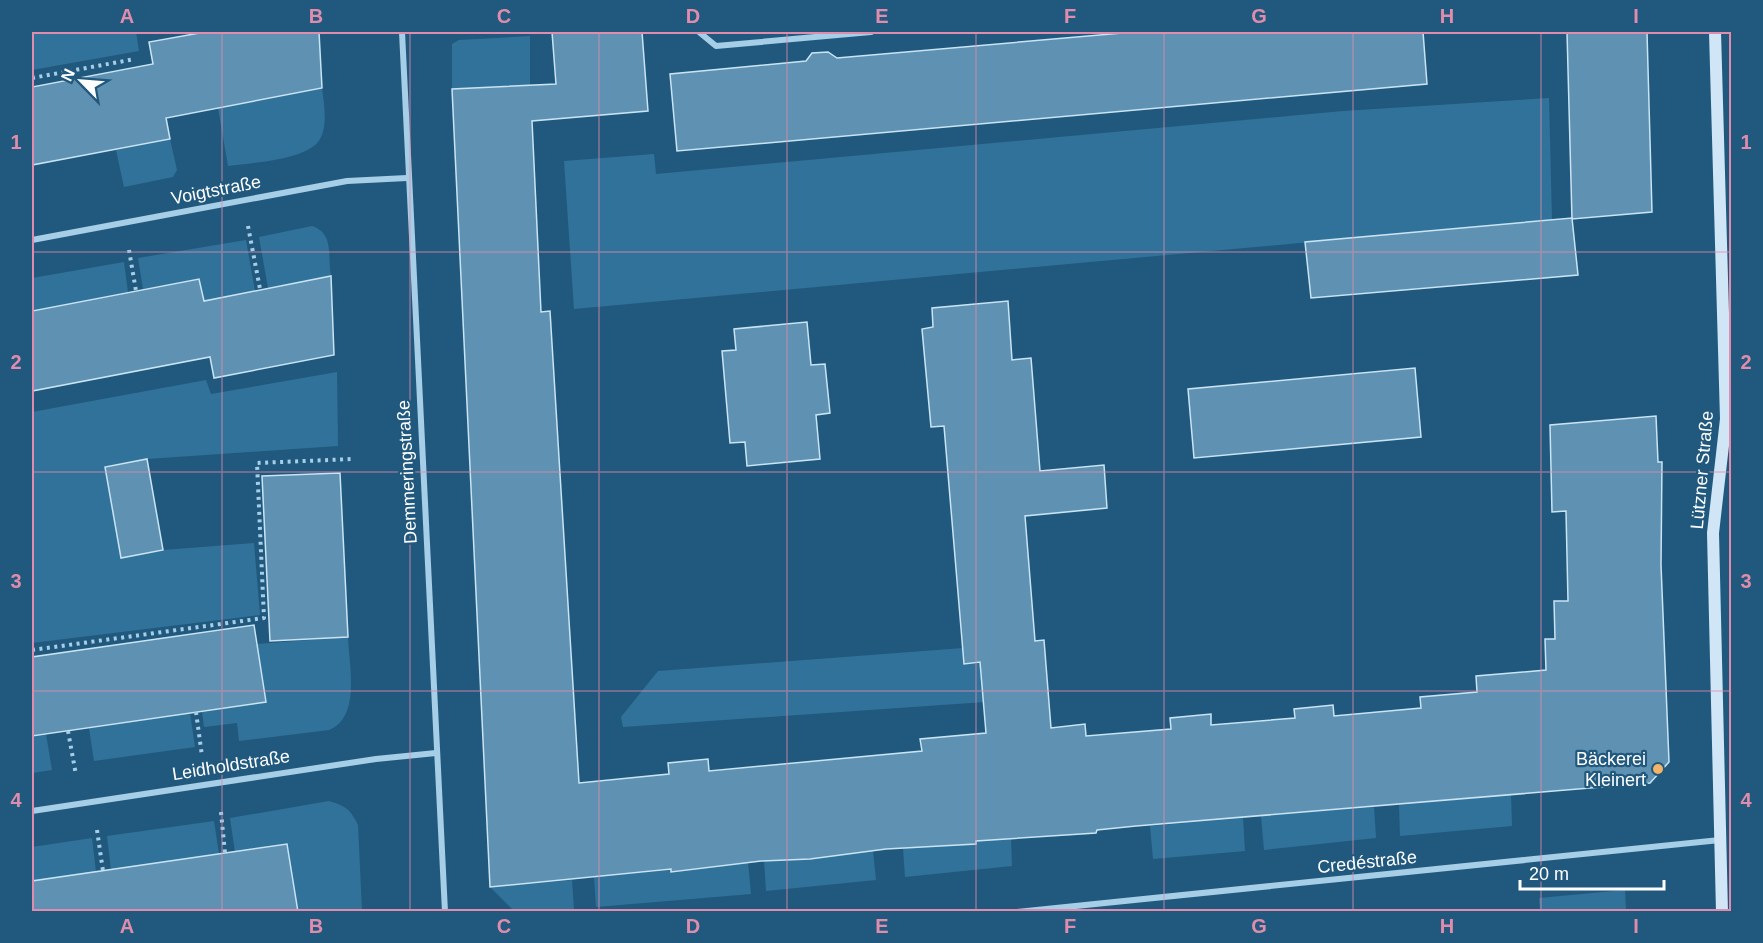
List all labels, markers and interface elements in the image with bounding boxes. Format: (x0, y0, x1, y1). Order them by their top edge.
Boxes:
text: A (120, 5, 134, 27)
text: B (309, 5, 323, 27)
text: C (497, 5, 511, 27)
text: D (686, 5, 700, 27)
text: E (875, 5, 889, 27)
text: F (1064, 5, 1076, 27)
text: G (1251, 5, 1267, 27)
text: H (1440, 5, 1454, 27)
text: I (1633, 5, 1639, 27)
north arrow (51, 51, 111, 111)
text: N (58, 66, 78, 84)
text: 1 (10, 131, 22, 153)
text: 1 (1740, 131, 1752, 153)
street label: Voigtstraße (169, 171, 263, 209)
text: 2 (10, 351, 22, 373)
text: 2 (1740, 351, 1752, 373)
street label: Demmeringstraße (393, 400, 421, 544)
street label: Lützner Straße (1687, 410, 1717, 530)
text: 3 (10, 570, 22, 592)
text: 3 (1740, 570, 1752, 592)
street label: Leidholdstraße (171, 746, 291, 784)
place label: Bäckerei Kleinert (1576, 749, 1646, 790)
marker: Bäckerei Kleinert (1651, 762, 1665, 776)
text: 4 (10, 789, 22, 811)
text: 4 (1740, 789, 1752, 811)
street label: Credéstraße (1316, 847, 1418, 877)
scale bar (1520, 853, 1664, 891)
text: 20 m (1529, 864, 1569, 884)
text: A (120, 915, 134, 937)
text: B (309, 915, 323, 937)
text: C (497, 915, 511, 937)
text: D (686, 915, 700, 937)
text: E (875, 915, 889, 937)
text: F (1064, 915, 1076, 937)
text: G (1251, 915, 1267, 937)
text: H (1440, 915, 1454, 937)
text: I (1633, 915, 1639, 937)

